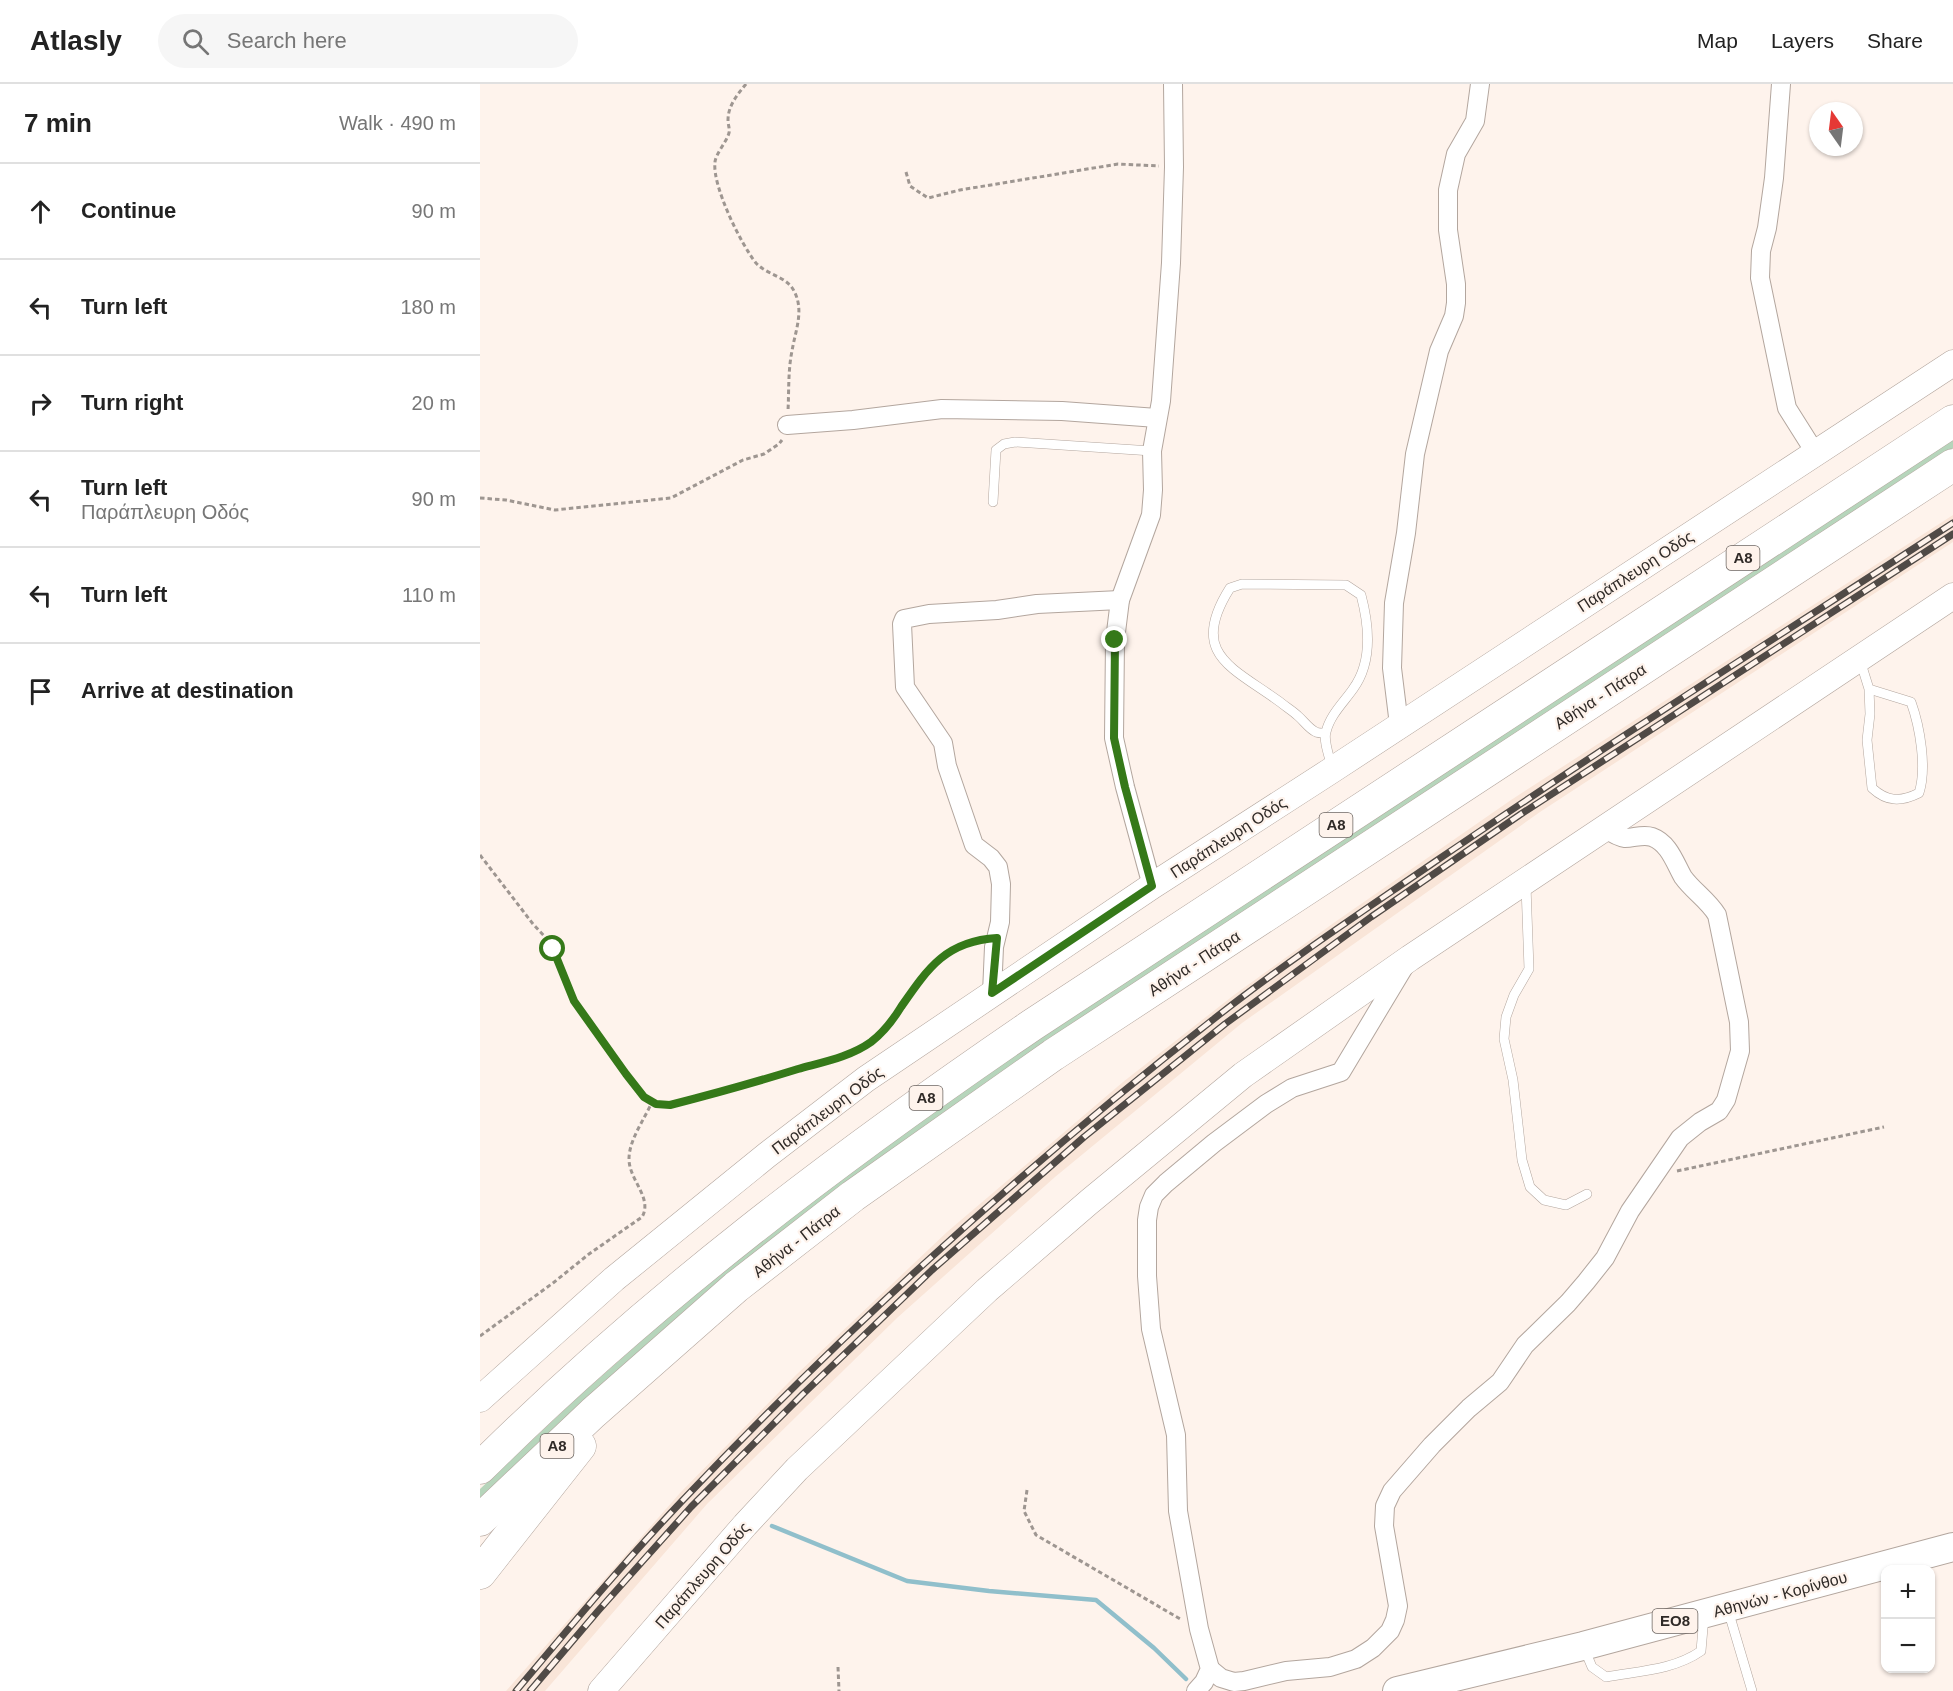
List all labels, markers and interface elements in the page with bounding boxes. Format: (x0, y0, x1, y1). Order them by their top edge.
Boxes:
search box (158, 14, 578, 68)
text: Atlasly (30, 25, 122, 56)
icon: search (179, 25, 212, 58)
text: Search here (227, 28, 347, 53)
text: Map (1697, 29, 1738, 52)
text: Layers (1771, 29, 1834, 52)
text: Share (1867, 29, 1923, 52)
north arrow (1809, 102, 1863, 156)
text: 7 min (24, 108, 92, 138)
text: Walk · 490 m (339, 112, 456, 134)
icon: ahead (24, 195, 57, 228)
text: Continue (81, 198, 176, 223)
text: 90 m (412, 200, 456, 222)
icon: left (24, 291, 57, 324)
text: Turn left (81, 294, 167, 319)
text: 180 m (400, 296, 456, 318)
icon: right (24, 387, 57, 420)
text: Turn right (81, 390, 183, 415)
text: 20 m (412, 392, 456, 414)
text: Turn left (81, 475, 167, 500)
icon: left (24, 483, 57, 516)
text: 90 m (412, 488, 456, 510)
text: Παράπλευρη Οδός (81, 501, 249, 523)
street label: Παράπλευρη Οδός (1574, 528, 1697, 615)
road number: Α8 (1726, 546, 1760, 570)
icon: left (24, 579, 57, 612)
text: Turn left (81, 582, 167, 607)
text: 110 m (402, 584, 456, 606)
route end (1101, 626, 1127, 652)
street label: Αθήνα - Πάτρα (1551, 661, 1649, 732)
icon: arrive (24, 675, 57, 708)
text: Arrive at destination (81, 678, 294, 703)
street label: Παράπλευρη Οδός (1167, 794, 1290, 881)
road number: Α8 (1320, 813, 1352, 837)
street label: Αθήνα - Πάτρα (1145, 928, 1243, 999)
route start (539, 935, 565, 961)
street label: Παράπλευρη Οδός (768, 1063, 886, 1158)
road number: Α8 (910, 1086, 942, 1110)
street label: Αθήνα - Πάτρα (750, 1202, 843, 1281)
road number: Α8 (540, 1434, 574, 1458)
street label: Παράπλευρη Οδός (652, 1519, 753, 1632)
map controls (1881, 1565, 1935, 1673)
button: + (1881, 1565, 1935, 1619)
street label: Αθηνών - Κορίνθου (1711, 1568, 1849, 1621)
road number: ΕΟ8 (1652, 1609, 1698, 1633)
button: − (1881, 1619, 1935, 1673)

